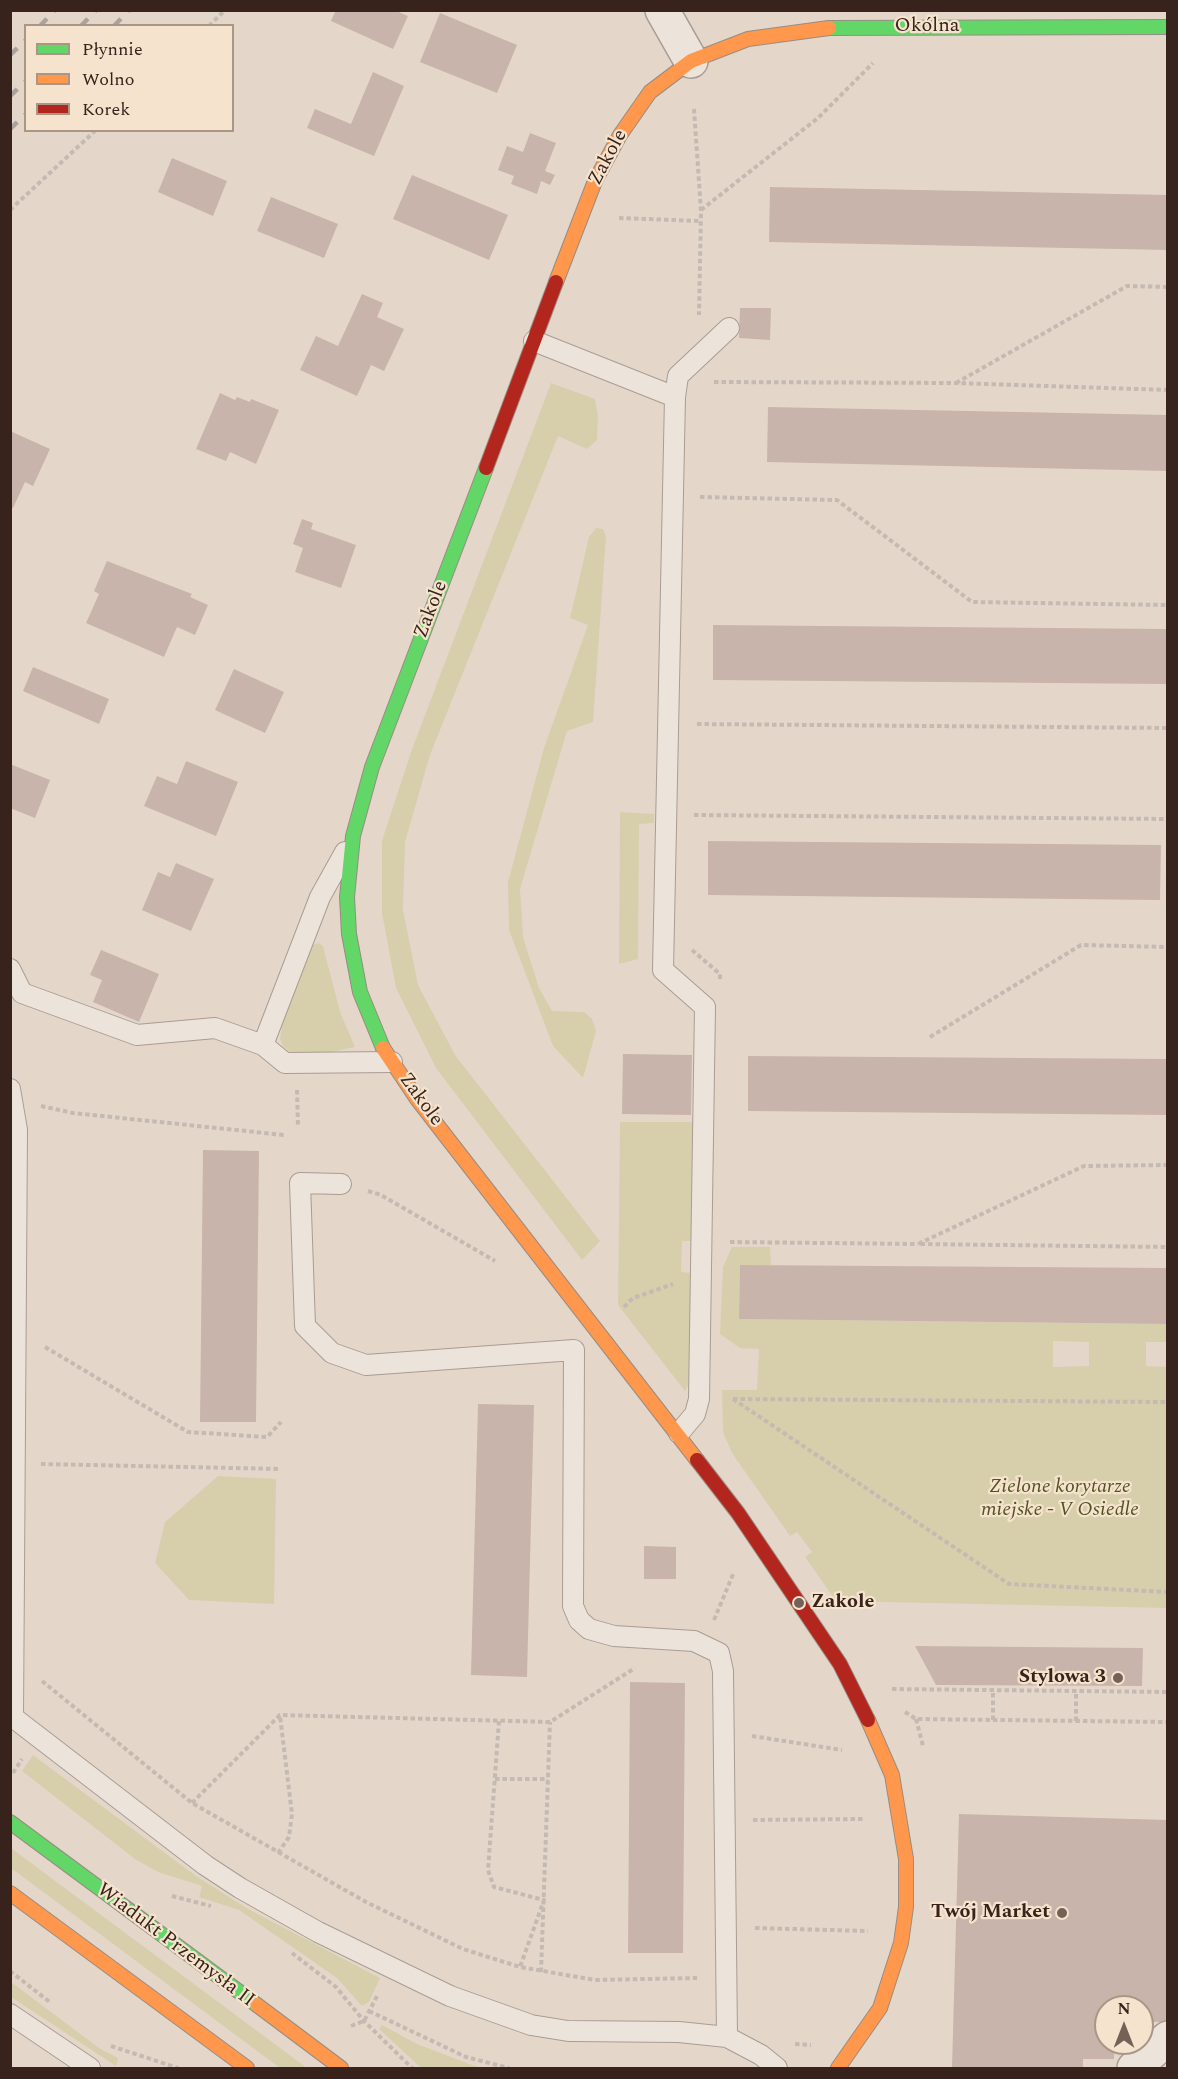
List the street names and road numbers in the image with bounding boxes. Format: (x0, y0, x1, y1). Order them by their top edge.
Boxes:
street label: Okólna (895, 15, 959, 39)
street label: Zakole (584, 126, 634, 190)
street label: Zakole (410, 578, 454, 642)
street label: Zakole (393, 1069, 447, 1131)
street label: Wiadukt Przemysła II (91, 1879, 259, 2013)

